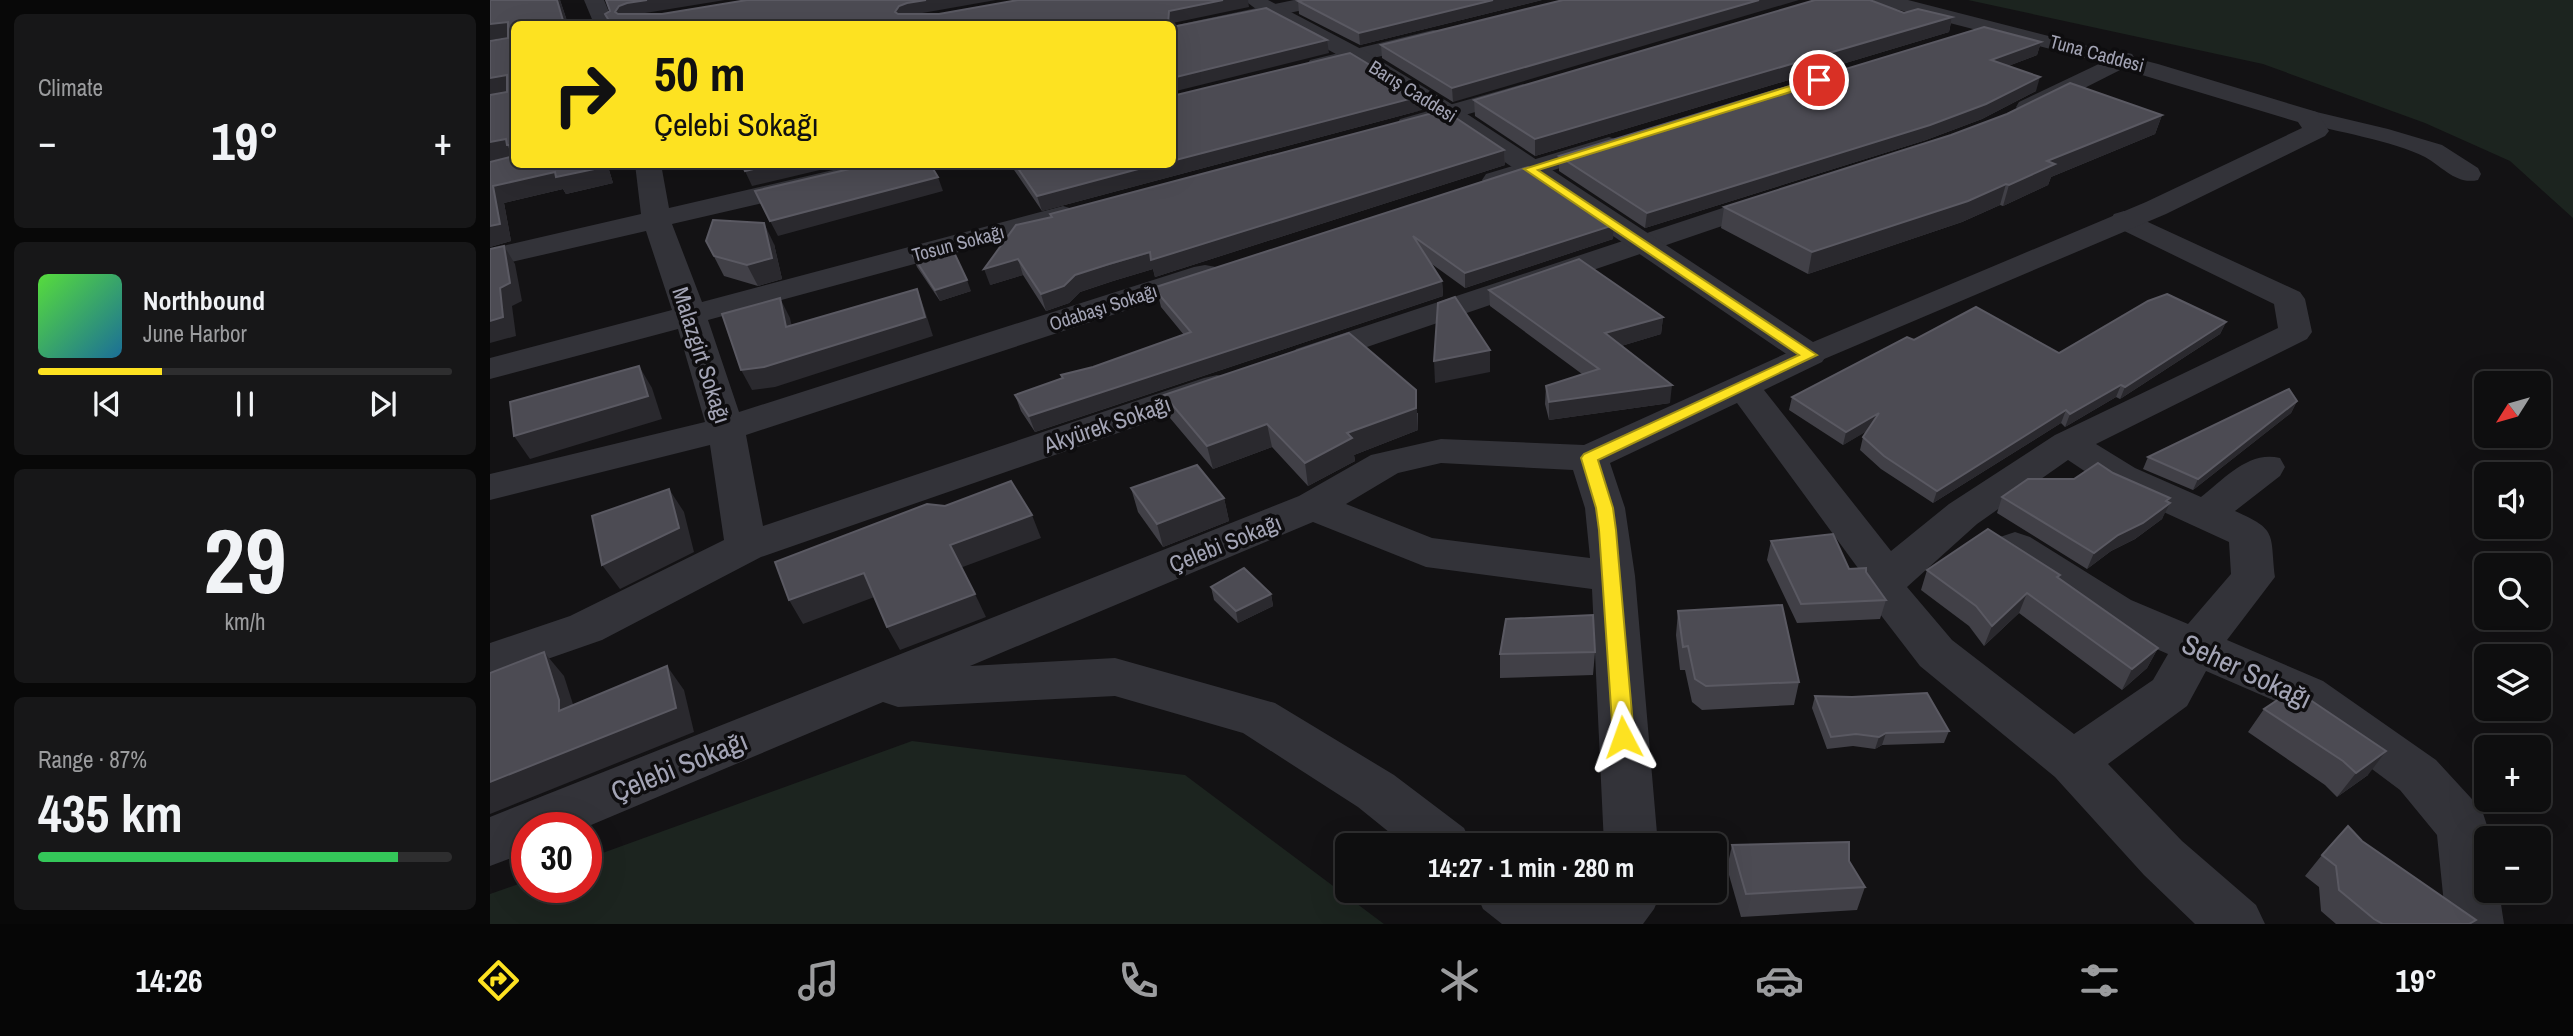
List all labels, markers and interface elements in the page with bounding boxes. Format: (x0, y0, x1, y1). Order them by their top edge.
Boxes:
street label: Tuna Caddesi (2047, 28, 2147, 78)
text: 50 m (654, 40, 746, 106)
icon: right (539, 49, 630, 140)
pin (1789, 50, 1849, 110)
street label: Barış Caddesi (1364, 54, 1462, 128)
icon: arrive (1800, 61, 1838, 99)
text: Climate (38, 72, 103, 103)
text: Çelebi Sokağı (654, 103, 819, 146)
text: 19° (211, 106, 279, 176)
text: − (38, 116, 56, 167)
text: + (434, 116, 452, 167)
street label: Tosun Sokağı (909, 218, 1007, 268)
street label: Odabaşı Sokağı (1046, 277, 1160, 337)
text: Northbound (143, 283, 265, 318)
street label: Malazgirt Sokağı (665, 283, 739, 427)
text: June Harbor (143, 318, 247, 349)
north arrow (2474, 371, 2552, 448)
map controls (2474, 371, 2551, 903)
icon: previous (88, 385, 126, 423)
icon: pause (226, 385, 264, 423)
icon: next (364, 385, 402, 423)
street label: Akyürek Sokağı (1039, 388, 1174, 460)
button: sound (2474, 462, 2551, 539)
text: 29 (204, 499, 287, 621)
street label: Çelebi Sokağı (1164, 506, 1286, 580)
button: search (2474, 553, 2551, 630)
text: km/h (225, 606, 265, 637)
street label: Seher Sokağı (2176, 624, 2318, 718)
button: layers (2474, 644, 2551, 721)
position arrow (1586, 700, 1660, 774)
street label: Çelebi Sokağı (605, 721, 753, 811)
button: + (2474, 735, 2551, 812)
text: Range · 87% (38, 744, 147, 775)
text: 435 km (38, 778, 183, 848)
speed limit sign: 30 (511, 812, 602, 903)
button: − (2474, 826, 2551, 903)
text: 14:27 · 1 min · 280 m (1428, 850, 1634, 885)
icon: directions (474, 956, 523, 1005)
icon: music (794, 956, 843, 1005)
icon: phone (1114, 956, 1163, 1005)
icon: climate (1435, 956, 1484, 1005)
icon: car (1755, 956, 1804, 1005)
icon: filters (2075, 956, 2124, 1005)
text: 14:26 (136, 959, 203, 1002)
text: 19° (2395, 959, 2437, 1002)

